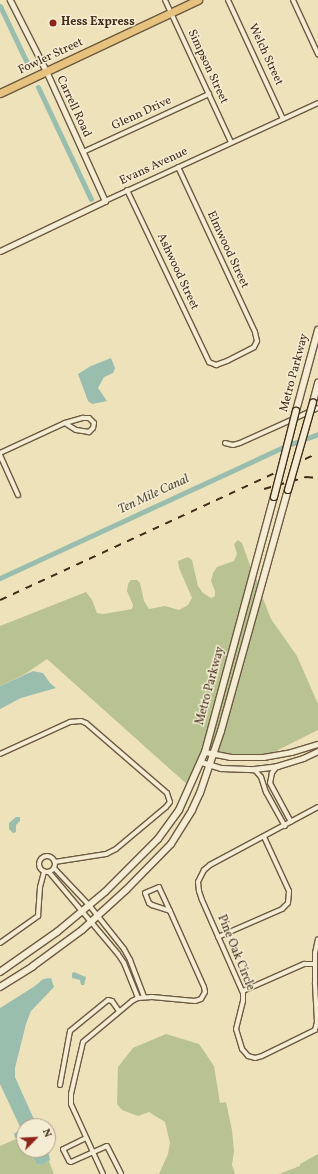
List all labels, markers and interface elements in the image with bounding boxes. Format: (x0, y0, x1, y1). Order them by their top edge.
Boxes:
place label: Hess Express (61, 16, 135, 30)
marker: Hess Express (48, 18, 58, 28)
street label: Welch Street (244, 22, 286, 88)
street label: Simpson Street (184, 28, 230, 106)
street label: Fowler Street (16, 36, 86, 78)
street label: Carrell Road (52, 74, 94, 140)
street label: Glenn Drive (110, 94, 174, 134)
street label: Evans Avenue (118, 145, 190, 189)
street label: Elmwood Street (203, 209, 251, 291)
street label: Ashwood Street (153, 231, 201, 313)
street label: Metro Parkway (278, 332, 312, 414)
water label: Ten Mile Canal (116, 472, 192, 518)
street label: Metro Parkway (194, 645, 228, 727)
street label: Pine Oak Circle (213, 913, 257, 993)
north arrow (16, 1118, 56, 1158)
text: N (38, 1127, 55, 1140)

